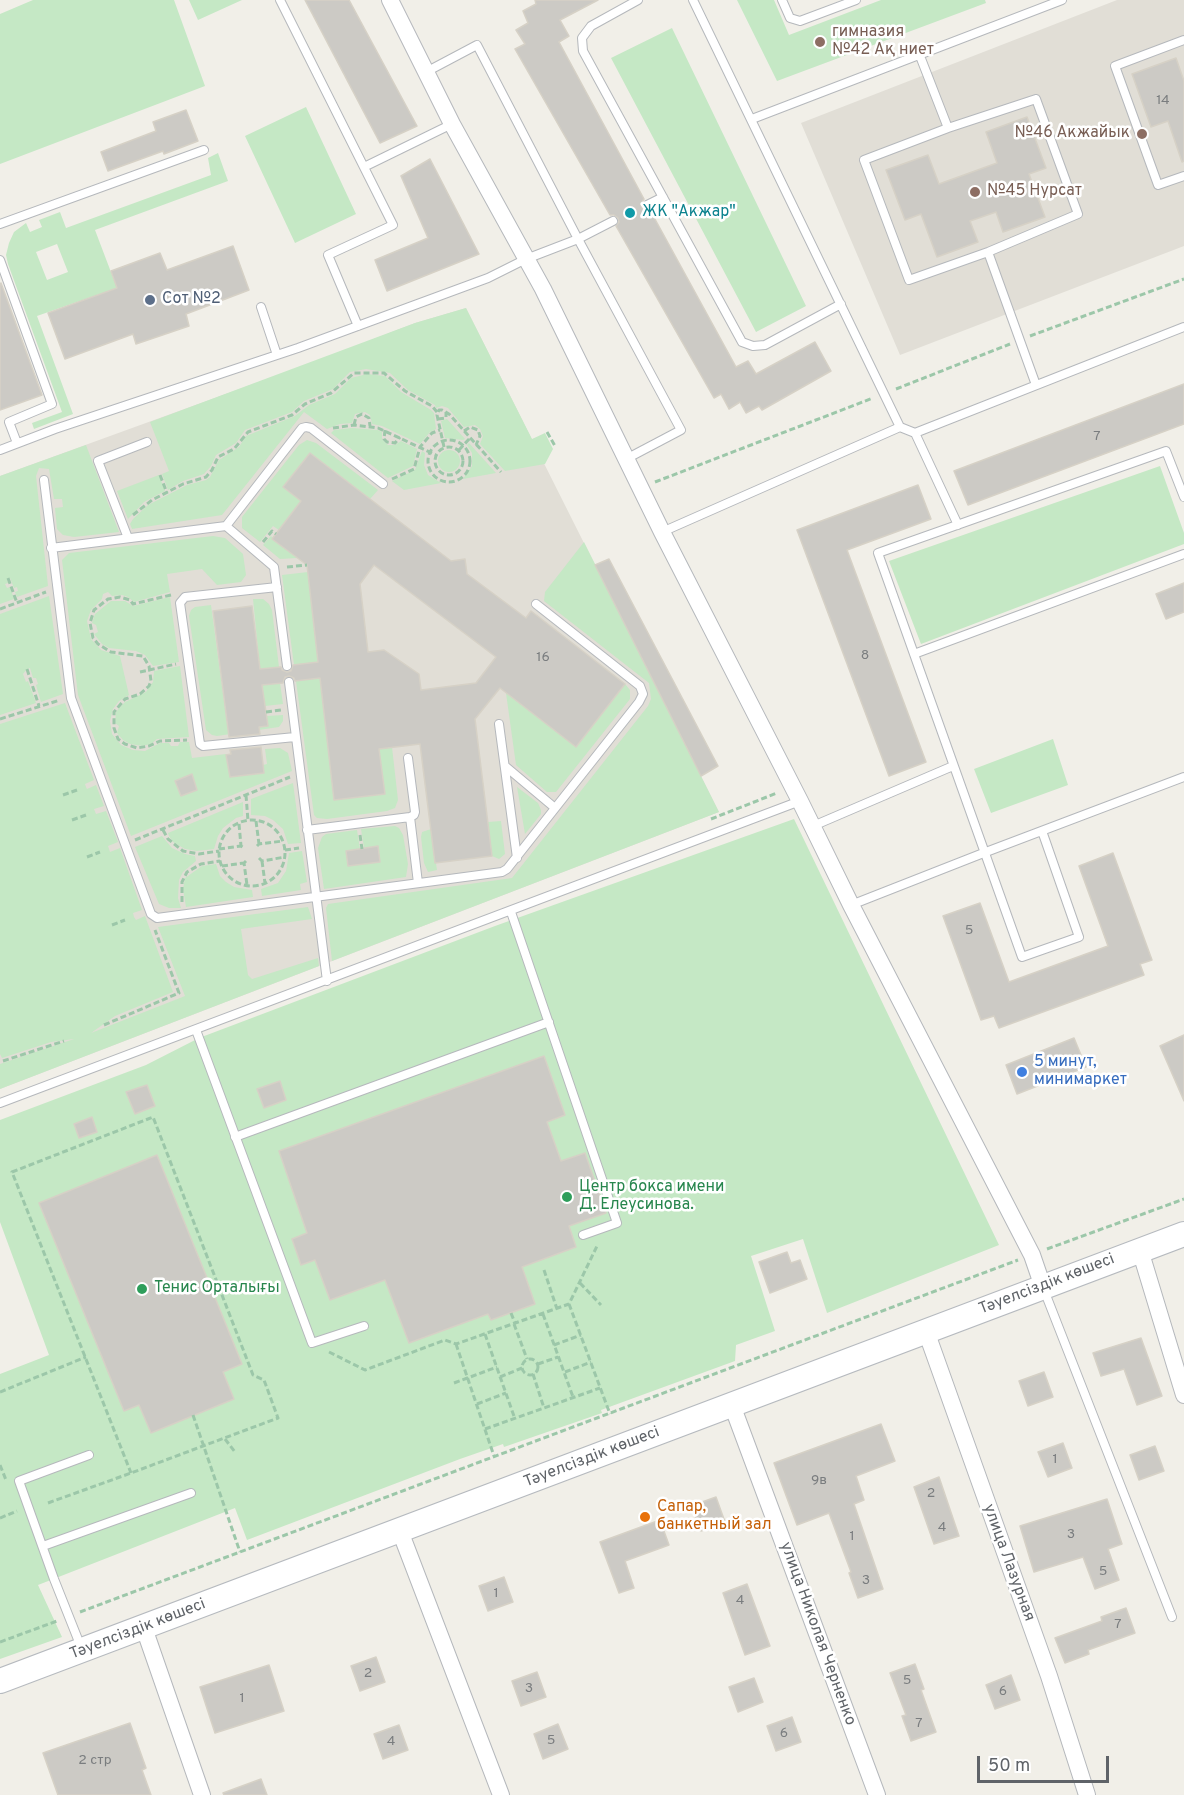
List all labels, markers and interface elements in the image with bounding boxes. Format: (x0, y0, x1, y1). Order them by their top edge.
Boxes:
place label: гимназия №42 Ақ ниет (832, 23, 934, 61)
marker: гимназия №42 Ақ ниет (813, 35, 827, 49)
house number: 14 (1156, 93, 1170, 109)
place label: №46 Акжайык (1015, 124, 1130, 144)
marker: №46 Акжайык (1135, 127, 1149, 141)
place label: №45 Нурсат (987, 182, 1082, 202)
marker: №45 Нурсат (968, 185, 982, 199)
place label: ЖК "Акжар" (642, 203, 736, 223)
marker: ЖК "Акжар" (623, 206, 637, 220)
place label: Сот №2 (162, 290, 221, 310)
marker: Сот №2 (143, 293, 157, 307)
house number: 7 (1093, 429, 1101, 445)
house number: 8 (861, 648, 869, 664)
house number: 16 (536, 650, 550, 666)
house number: 5 (965, 923, 973, 939)
place label: 5 минут, минимаркет (1034, 1053, 1127, 1091)
marker: 5 минут, минимаркет (1015, 1065, 1029, 1079)
place label: Центр бокса имени Д. Елеусинова. (579, 1178, 724, 1216)
marker: Центр бокса имени Д. Елеусинова. (560, 1190, 574, 1204)
street label: Тәуелсіздік көшесі (976, 1250, 1118, 1320)
place label: Тенис Орталығы (154, 1279, 280, 1299)
marker: Тенис Орталығы (135, 1282, 149, 1296)
street label: Тәуелсіздік көшесі (521, 1423, 663, 1493)
house number: 1 (1052, 1452, 1058, 1468)
house number: 9в (811, 1473, 827, 1489)
house number: 2 (927, 1486, 935, 1502)
place label: Сапар, банкетный зал (657, 1498, 772, 1536)
street label: улица Лазурная (978, 1502, 1038, 1624)
marker: Сапар, банкетный зал (638, 1510, 652, 1524)
house number: 4 (938, 1520, 946, 1536)
house number: 3 (1067, 1527, 1075, 1543)
house number: 1 (849, 1529, 855, 1545)
street label: улица Николая Черненко (775, 1540, 859, 1728)
house number: 5 (1099, 1564, 1107, 1580)
house number: 3 (862, 1573, 870, 1589)
house number: 1 (493, 1586, 499, 1602)
house number: 4 (736, 1593, 744, 1609)
street label: Тәуелсіздік көшесі (67, 1595, 209, 1665)
house number: 7 (1114, 1617, 1122, 1633)
house number: 2 (364, 1666, 372, 1682)
house number: 5 (903, 1673, 911, 1689)
house number: 3 (525, 1681, 533, 1697)
house number: 6 (999, 1684, 1007, 1700)
house number: 1 (239, 1691, 245, 1707)
house number: 7 (915, 1716, 923, 1732)
house number: 6 (780, 1726, 788, 1742)
house number: 5 (547, 1733, 555, 1749)
house number: 4 (387, 1734, 395, 1750)
scale bar (980, 1744, 1112, 1782)
house number: 2 стр (78, 1753, 112, 1769)
text: 50 m (988, 1755, 1030, 1778)

